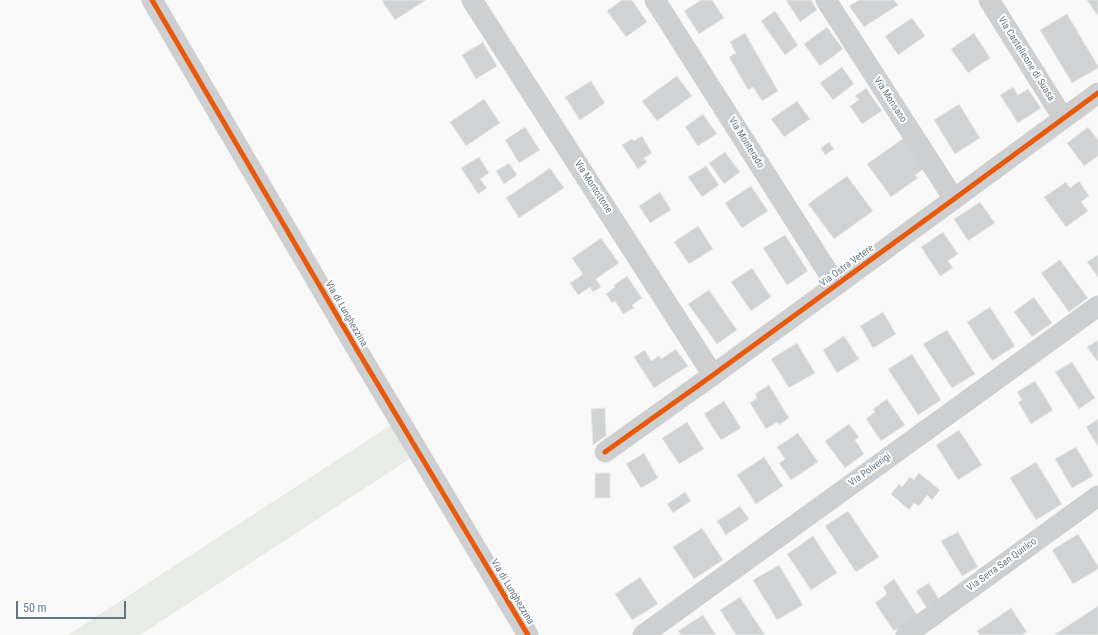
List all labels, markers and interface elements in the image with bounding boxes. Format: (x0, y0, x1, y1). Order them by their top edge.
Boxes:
street label: Via Castelleone di Suasa (995, 14, 1057, 104)
street label: Via Monsano (871, 75, 909, 125)
street label: Via Monterado (726, 115, 766, 171)
street label: Via Montottone (571, 158, 615, 216)
street label: Via Ostra Vetere (818, 242, 876, 290)
street label: Via di Lunghezzina (322, 279, 370, 349)
street label: Via Polverigi (847, 451, 893, 489)
street label: Via Serra San Quirico (965, 536, 1039, 594)
street label: Via di Lunghezzina (488, 557, 536, 627)
scale bar (18, 593, 128, 619)
text: 50 m (23, 601, 47, 615)

